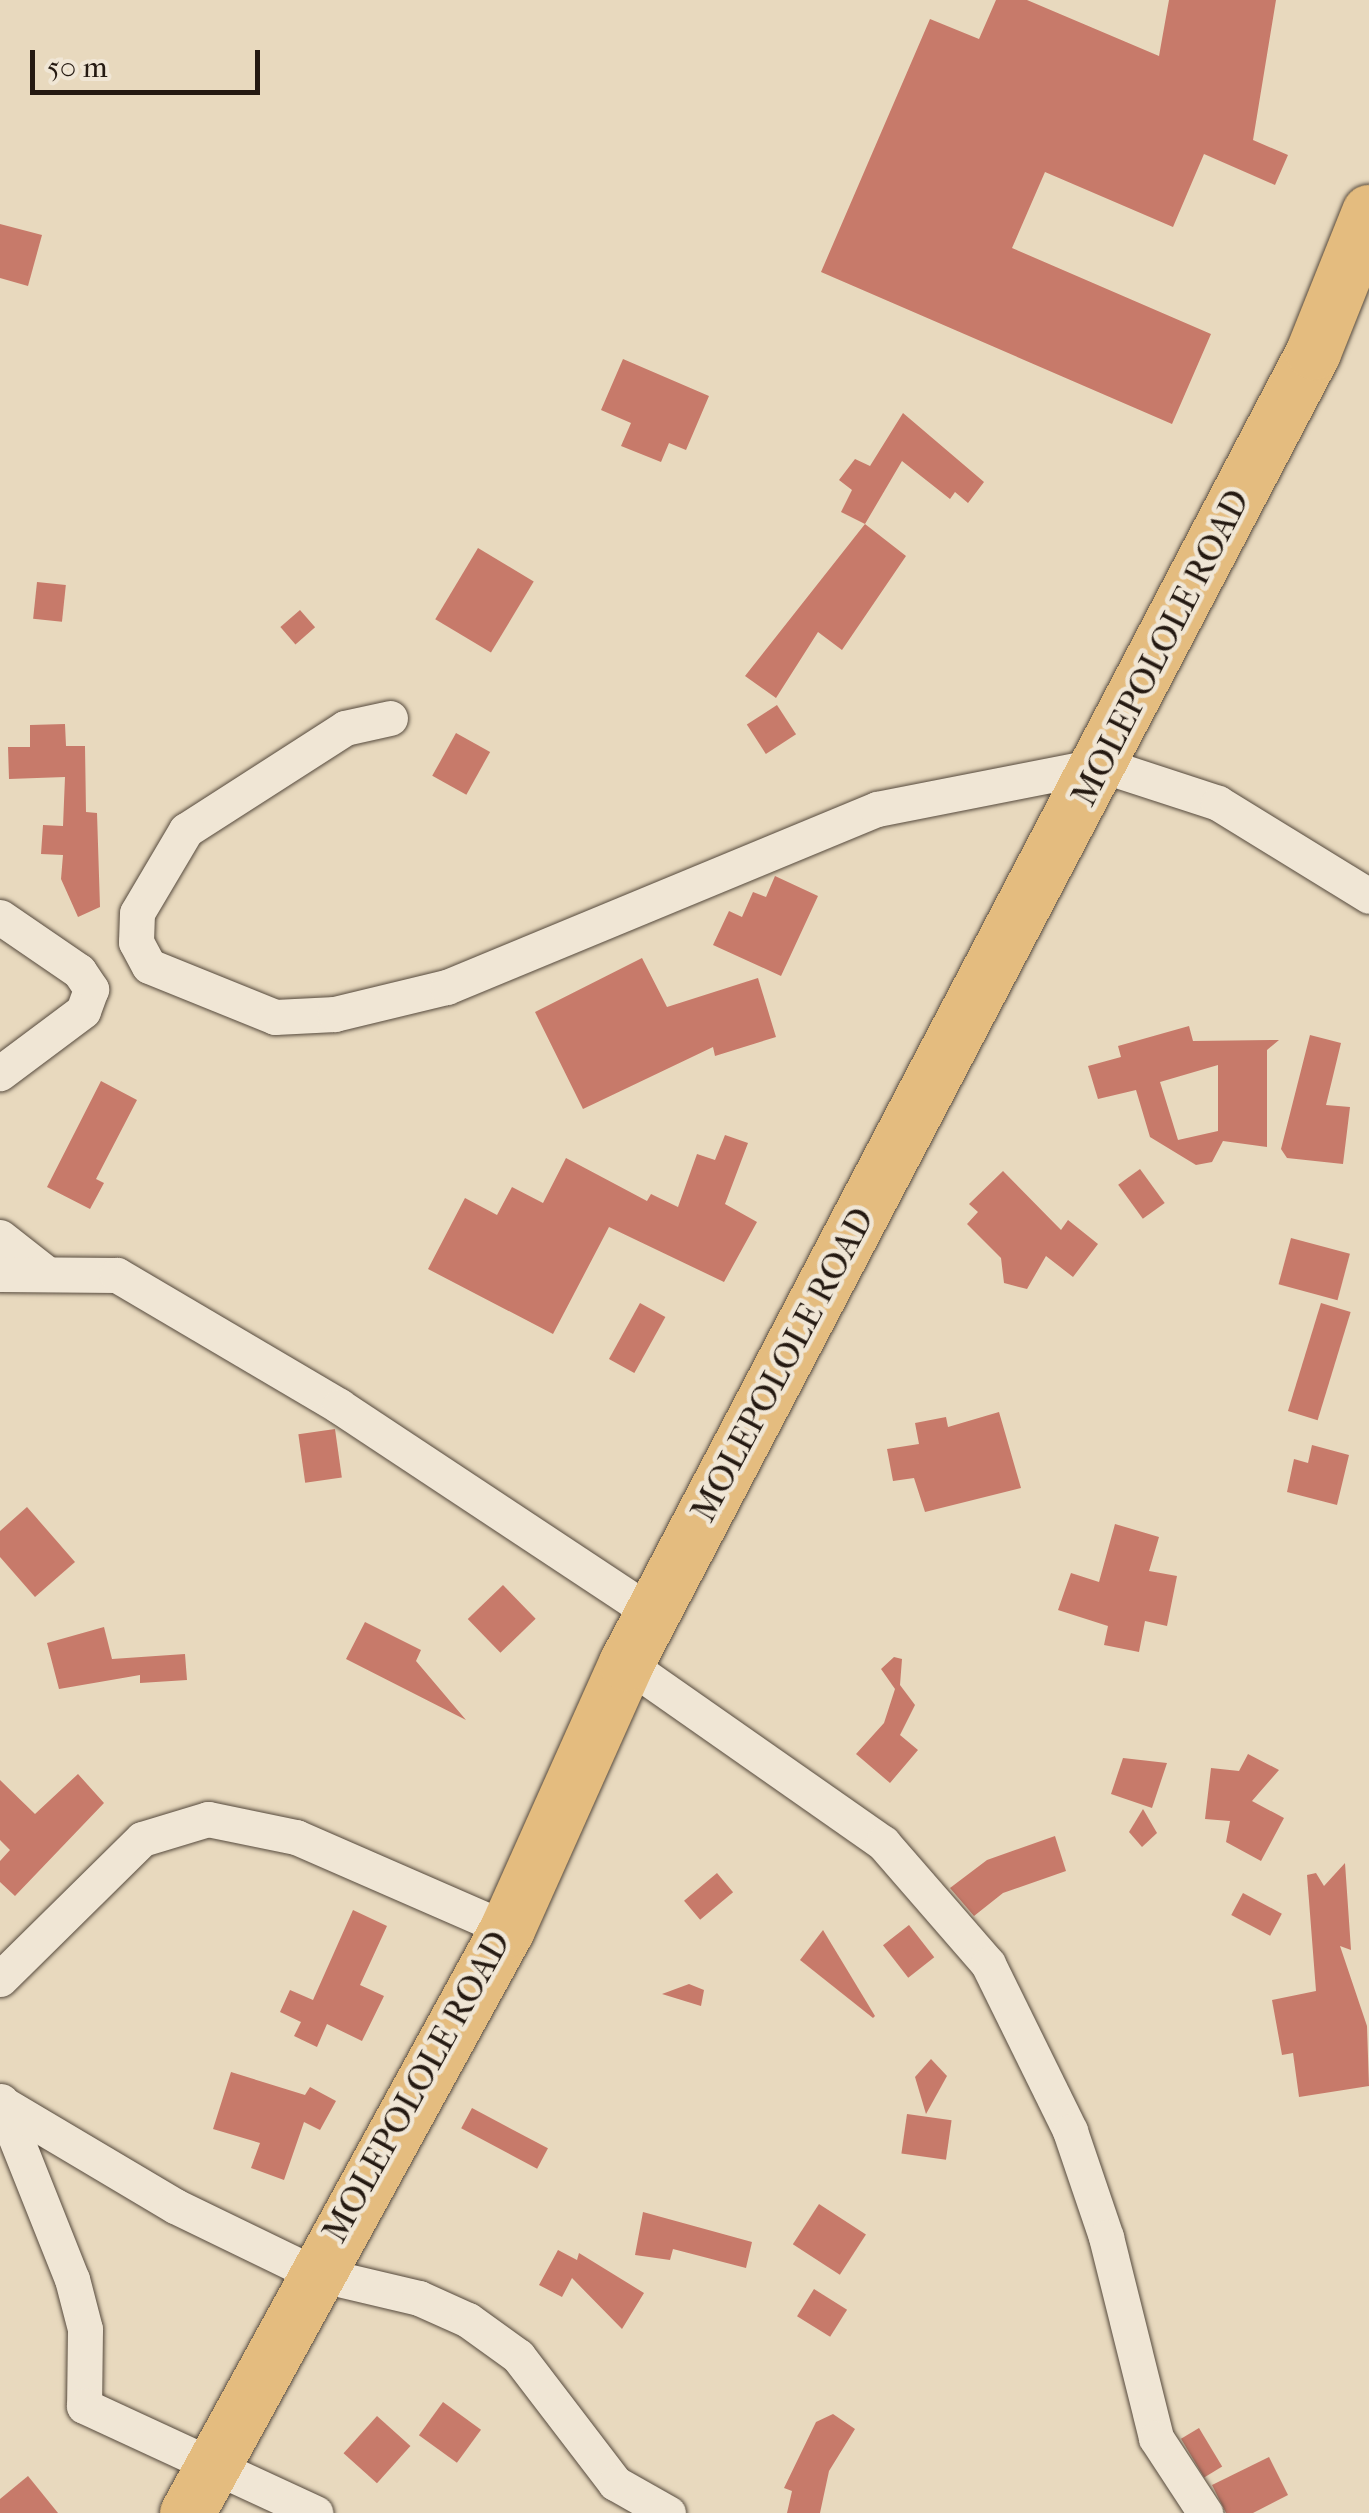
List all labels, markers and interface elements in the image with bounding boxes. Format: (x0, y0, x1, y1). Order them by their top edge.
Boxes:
scale bar (35, 30, 265, 92)
text: 50 m (47, 50, 108, 85)
street label: MOLEPOLOLE ROAD (1063, 483, 1259, 813)
street label: MOLEPOLOLE ROAD (683, 1201, 883, 1529)
street label: MOLEPOLOLE ROAD (314, 1924, 520, 2250)

